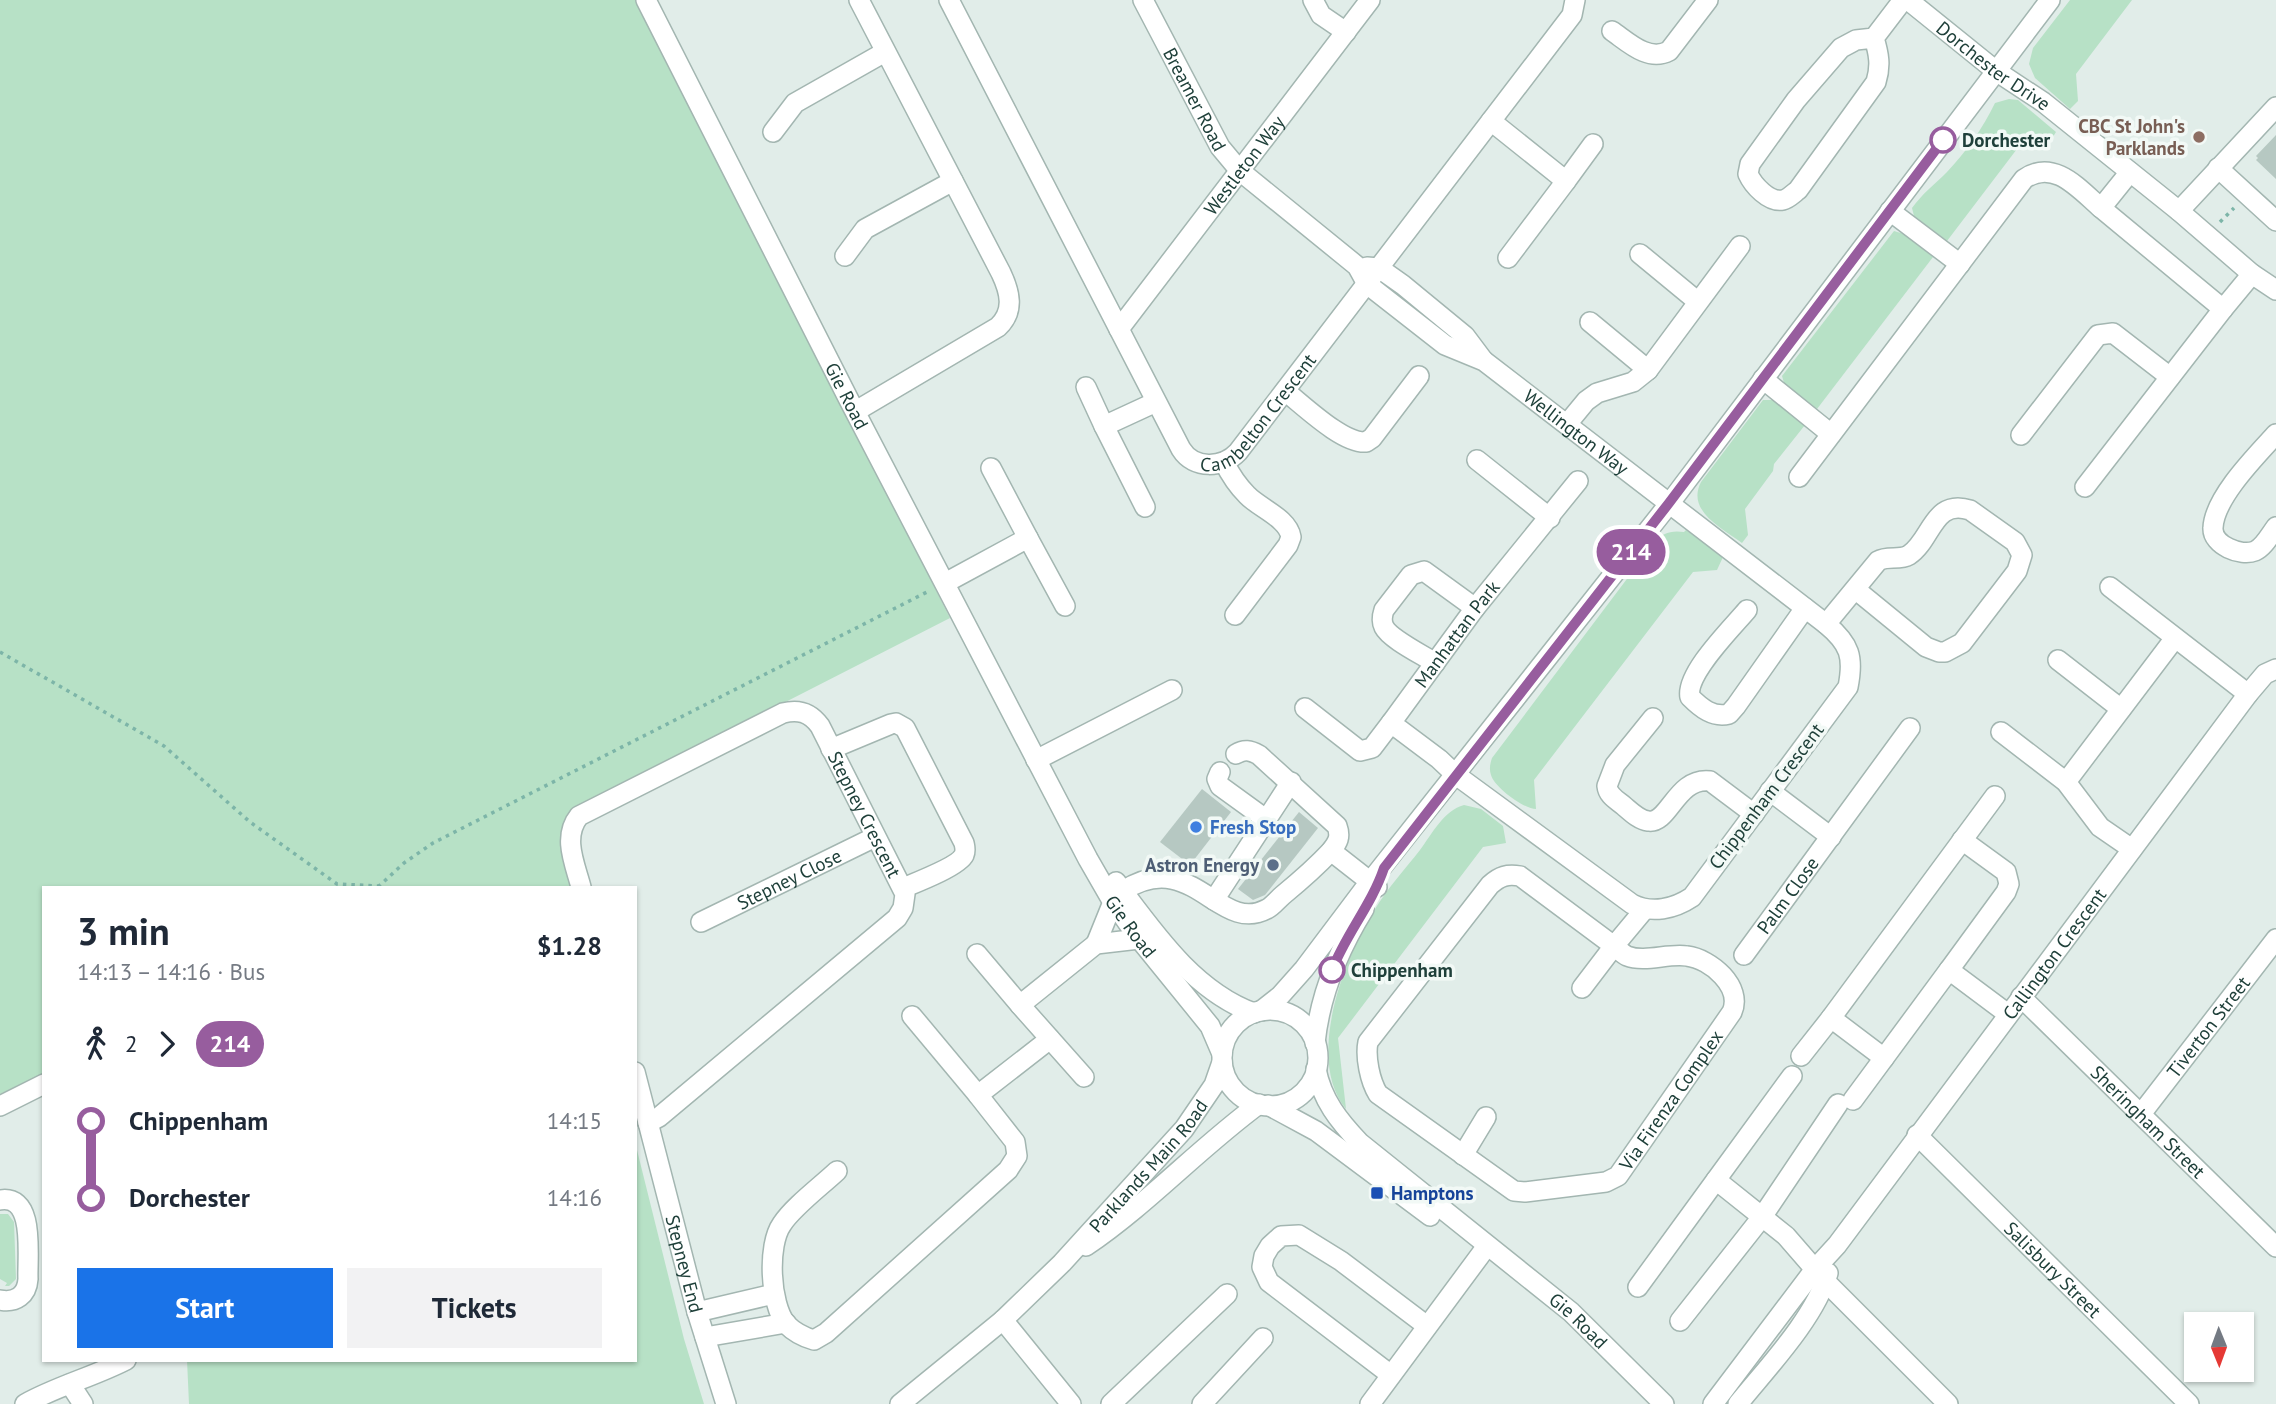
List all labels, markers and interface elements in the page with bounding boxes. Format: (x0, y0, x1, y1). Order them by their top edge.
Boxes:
street label: Dorchester Drive (1932, 16, 2056, 115)
street label: Breamer Road (1158, 43, 1232, 155)
street label: Westleton Way (1198, 111, 1290, 220)
place label: CBC St John's Parklands (2078, 114, 2185, 160)
marker: Dorchester (1930, 127, 1956, 153)
place label: Dorchester (1962, 128, 2051, 152)
marker: CBC St John's Parklands (2191, 129, 2207, 145)
street label: Cambelton Crescent (1199, 348, 1321, 477)
street label: Gie Road (820, 359, 874, 433)
street label: Wellington Way (1519, 384, 1634, 480)
line badge: 214 (1591, 529, 1671, 575)
text: 214 (1611, 536, 1651, 567)
street label: Manhattan Park (1409, 575, 1505, 692)
street label: Chippenham Crescent (1703, 718, 1829, 874)
street label: Stepney Crescent (823, 747, 907, 882)
place label: Fresh Stop (1210, 815, 1296, 839)
marker: Fresh Stop (1188, 819, 1204, 835)
street label: Stepney Close (733, 843, 845, 915)
street label: Palm Close (1752, 852, 1824, 939)
place label: Astron Energy (1145, 853, 1260, 877)
marker: Astron Energy (1265, 857, 1281, 873)
street label: Callington Crescent (1997, 883, 2111, 1024)
street label: Gie Road (1100, 890, 1162, 963)
text: 3 min (77, 906, 170, 955)
text: $1.28 (537, 929, 602, 962)
text: 14:13 – 14:16 · Bus (77, 957, 265, 986)
marker: Chippenham (1319, 957, 1345, 983)
place label: Chippenham (1351, 958, 1453, 982)
street label: Tiverton Street (2161, 971, 2255, 1082)
icon: walk (77, 1025, 115, 1063)
icon: forward (148, 1025, 186, 1063)
street label: Via Firenza Complex (1613, 1025, 1728, 1176)
text: 214 (210, 1028, 250, 1059)
text: 2 (125, 1029, 138, 1058)
street label: Sheringham Street (2086, 1060, 2211, 1184)
street label: Parklands Main Road (1084, 1095, 1213, 1237)
text: Chippenham (129, 1104, 268, 1137)
text: 14:15 (547, 1106, 602, 1135)
text: Dorchester (129, 1181, 250, 1214)
place label: Hamptons (1391, 1181, 1473, 1205)
text: 14:16 (547, 1183, 602, 1212)
marker: Hamptons (1369, 1185, 1385, 1201)
street label: Stepney End (660, 1212, 709, 1315)
street label: Salisbury Street (1999, 1216, 2107, 1323)
button: Start (77, 1268, 333, 1348)
button: Tickets (347, 1268, 602, 1348)
street label: Gie Road (1544, 1287, 1613, 1354)
north arrow (2184, 1312, 2254, 1382)
map controls (2184, 1312, 2254, 1382)

